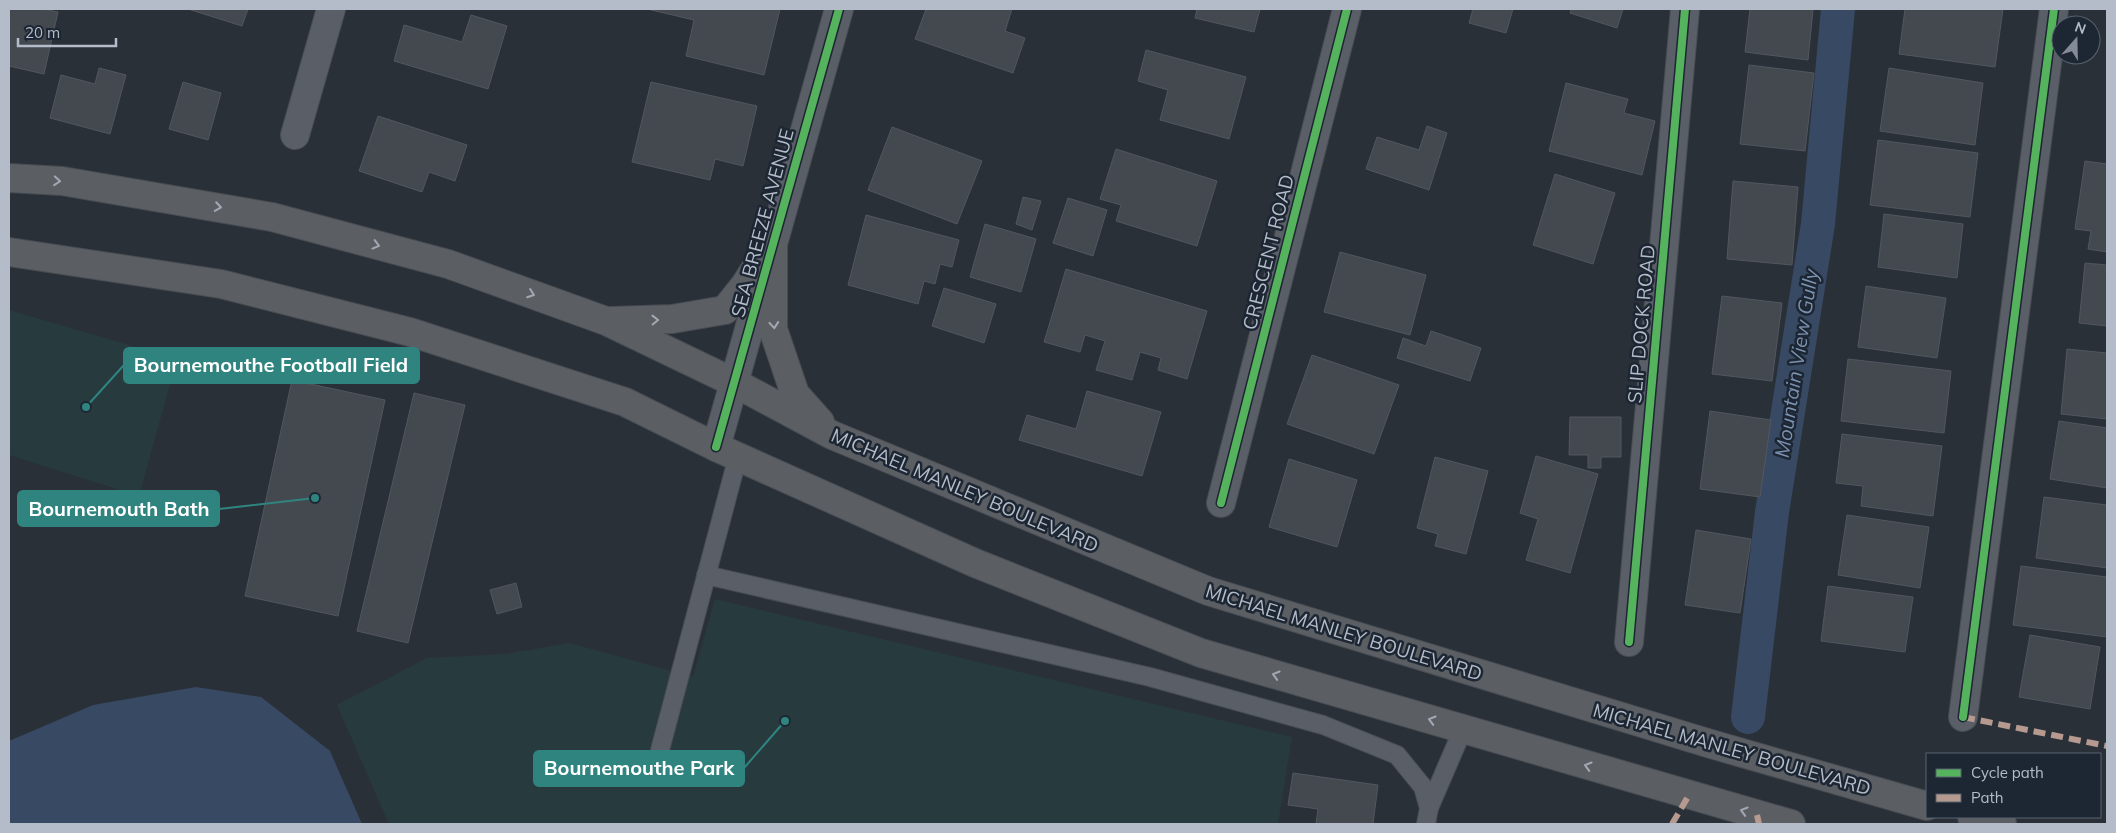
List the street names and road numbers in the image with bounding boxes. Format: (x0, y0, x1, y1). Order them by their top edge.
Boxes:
street label: SEA BREEZE AVENUE (725, 126, 799, 320)
street label: CRESCENT ROAD (1237, 172, 1299, 332)
street label: SLIP DOCK ROAD (1622, 244, 1660, 404)
street label: MICHAEL MANLEY BOULEVARD (828, 423, 1102, 557)
street label: MICHAEL MANLEY BOULEVARD (1203, 578, 1485, 686)
street label: MICHAEL MANLEY BOULEVARD (1590, 698, 1874, 800)

